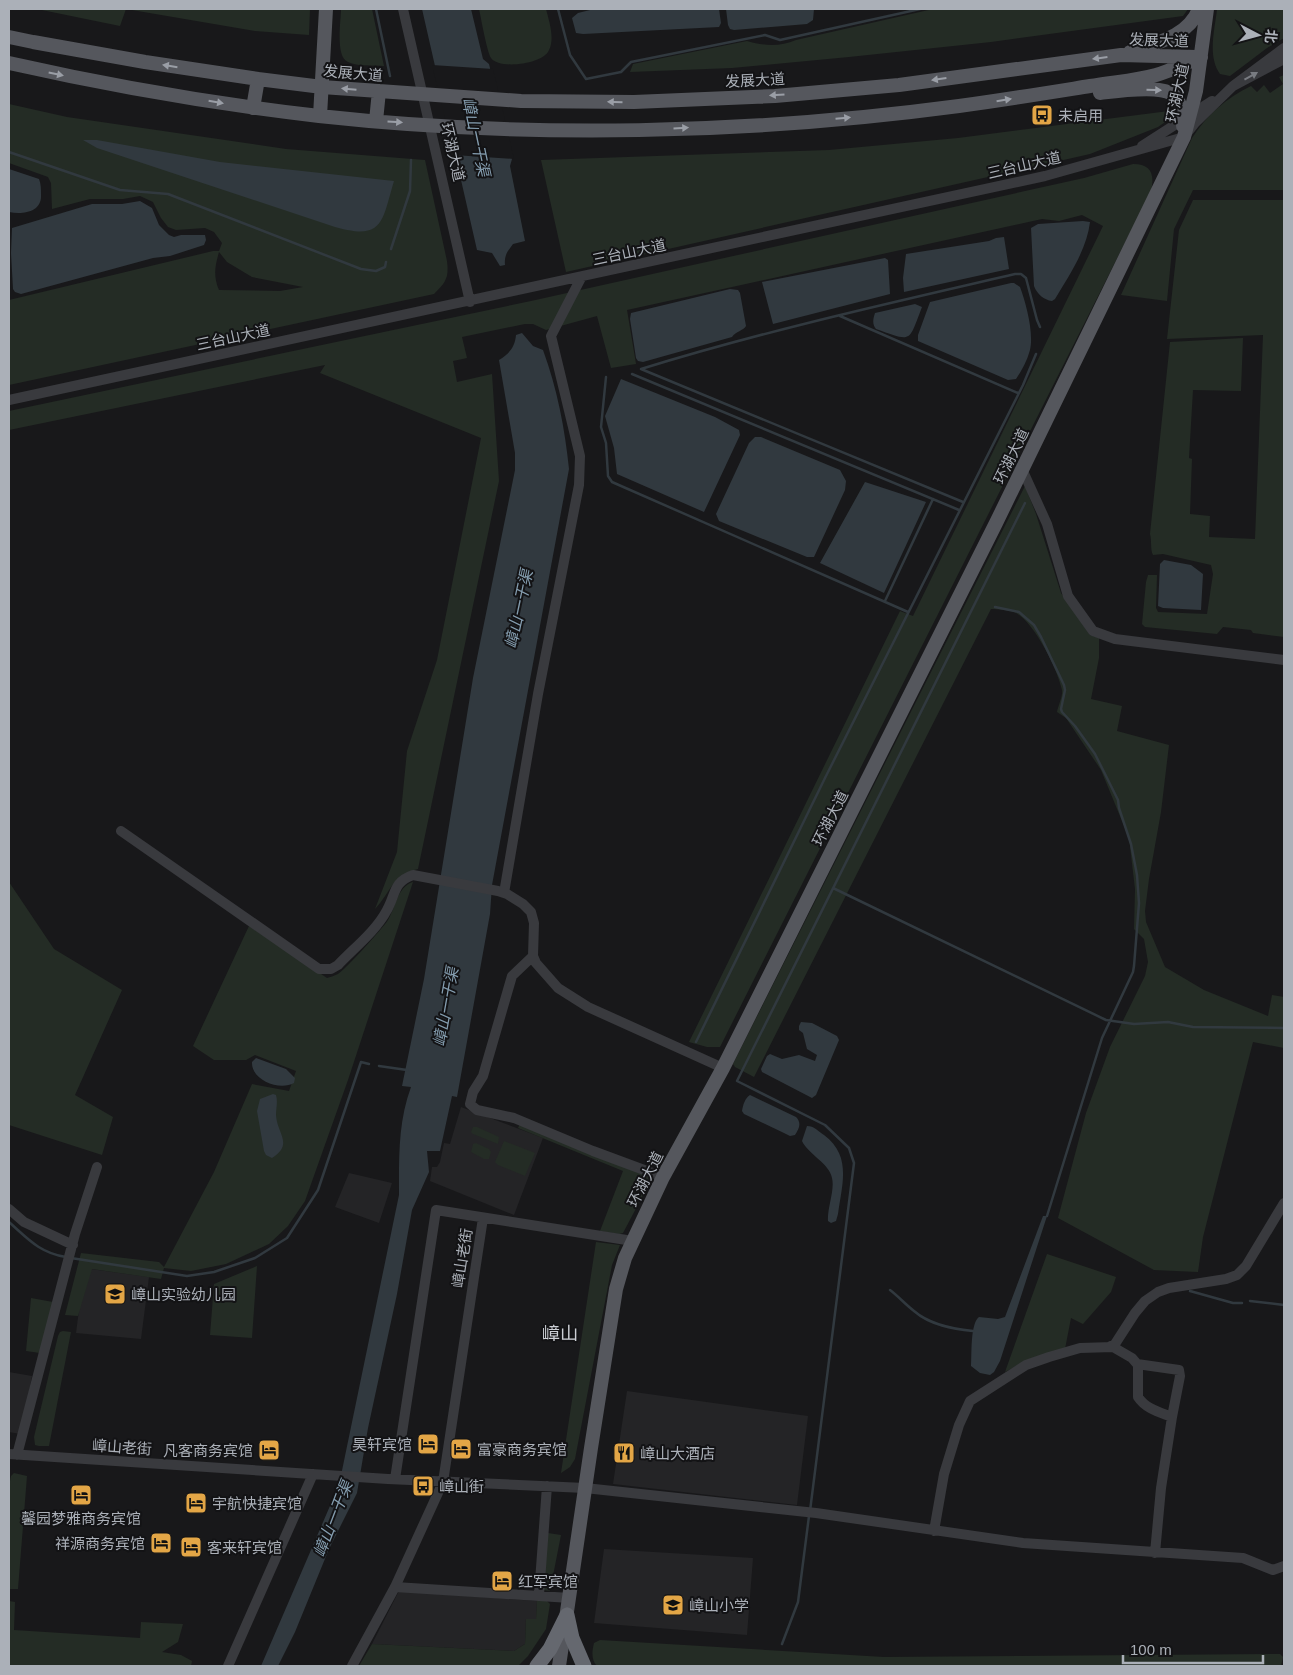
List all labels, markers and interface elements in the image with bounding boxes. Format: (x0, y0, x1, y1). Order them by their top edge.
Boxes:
north arrow (1233, 10, 1283, 60)
text: 北 (1262, 29, 1280, 44)
street label: 发展大道 (1129, 30, 1189, 50)
one-way arrow (1092, 54, 1108, 62)
one-way arrow (162, 62, 178, 70)
street label: 发展大道 (322, 62, 384, 84)
street label: 环湖大道 (1162, 62, 1192, 124)
one-way arrow (49, 70, 64, 78)
street label: 发展大道 (725, 70, 785, 90)
one-way arrow (1244, 72, 1257, 81)
one-way arrow (930, 75, 946, 83)
one-way arrow (340, 84, 356, 92)
one-way arrow (1147, 86, 1163, 94)
one-way arrow (769, 92, 785, 100)
one-way arrow (996, 95, 1012, 103)
water label: 嶂山一干渠 (459, 96, 493, 180)
one-way arrow (607, 98, 623, 106)
one-way arrow (209, 99, 225, 107)
bus stop icon: 未启用 (1030, 103, 1054, 127)
place label: 未启用 (1058, 107, 1103, 124)
one-way arrow (835, 114, 851, 122)
one-way arrow (387, 119, 403, 127)
street label: 环湖大道 (438, 121, 468, 183)
one-way arrow (673, 123, 689, 131)
street label: 三台山大道 (986, 148, 1062, 182)
street label: 三台山大道 (591, 236, 667, 268)
street label: 三台山大道 (195, 321, 271, 353)
street label: 环湖大道 (990, 425, 1032, 487)
water label: 嶂山一干渠 (502, 566, 536, 650)
street label: 环湖大道 (809, 787, 851, 849)
water label: 嶂山一干渠 (431, 964, 462, 1048)
street label: 环湖大道 (624, 1148, 666, 1210)
street label: 嶂山老街 (449, 1227, 475, 1289)
school or university icon: 嶂山实验幼儿园 (103, 1282, 127, 1306)
place label: 嶂山实验幼儿园 (131, 1286, 236, 1303)
district label: 嶂山 (542, 1324, 578, 1344)
hotel icon: 昊轩宾馆 (416, 1432, 440, 1456)
street label: 嶂山老街 (91, 1436, 153, 1458)
place label: 昊轩宾馆 (352, 1436, 412, 1453)
hotel icon: 富豪商务宾馆 (449, 1437, 473, 1461)
hotel icon: 凡客商务宾馆 (257, 1438, 281, 1462)
place label: 富豪商务宾馆 (477, 1441, 567, 1458)
restaurant icon: 嶂山大酒店 (612, 1441, 636, 1465)
place label: 凡客商务宾馆 (163, 1442, 253, 1459)
place label: 嶂山大酒店 (640, 1445, 715, 1462)
bus stop icon: 嶂山街 (411, 1474, 435, 1498)
water label: 嶂山一干渠 (311, 1477, 356, 1559)
place label: 嶂山街 (439, 1478, 484, 1495)
hotel icon: 馨园梦雅商务宾馆 (69, 1483, 93, 1507)
hotel icon: 宇航快捷宾馆 (184, 1491, 208, 1515)
place label: 宇航快捷宾馆 (212, 1495, 302, 1512)
place label: 馨园梦雅商务宾馆 (21, 1510, 141, 1527)
hotel icon: 祥源商务宾馆 (149, 1531, 173, 1555)
place label: 祥源商务宾馆 (55, 1535, 145, 1552)
hotel icon: 客来轩宾馆 (179, 1535, 203, 1559)
place label: 客来轩宾馆 (207, 1539, 282, 1556)
hotel icon: 红军宾馆 (490, 1569, 514, 1593)
place label: 红军宾馆 (518, 1573, 578, 1590)
school or university icon: 嶂山小学 (661, 1593, 685, 1617)
place label: 嶂山小学 (689, 1597, 749, 1614)
scale bar (1123, 1632, 1263, 1664)
text: 100 m (1130, 1641, 1172, 1658)

